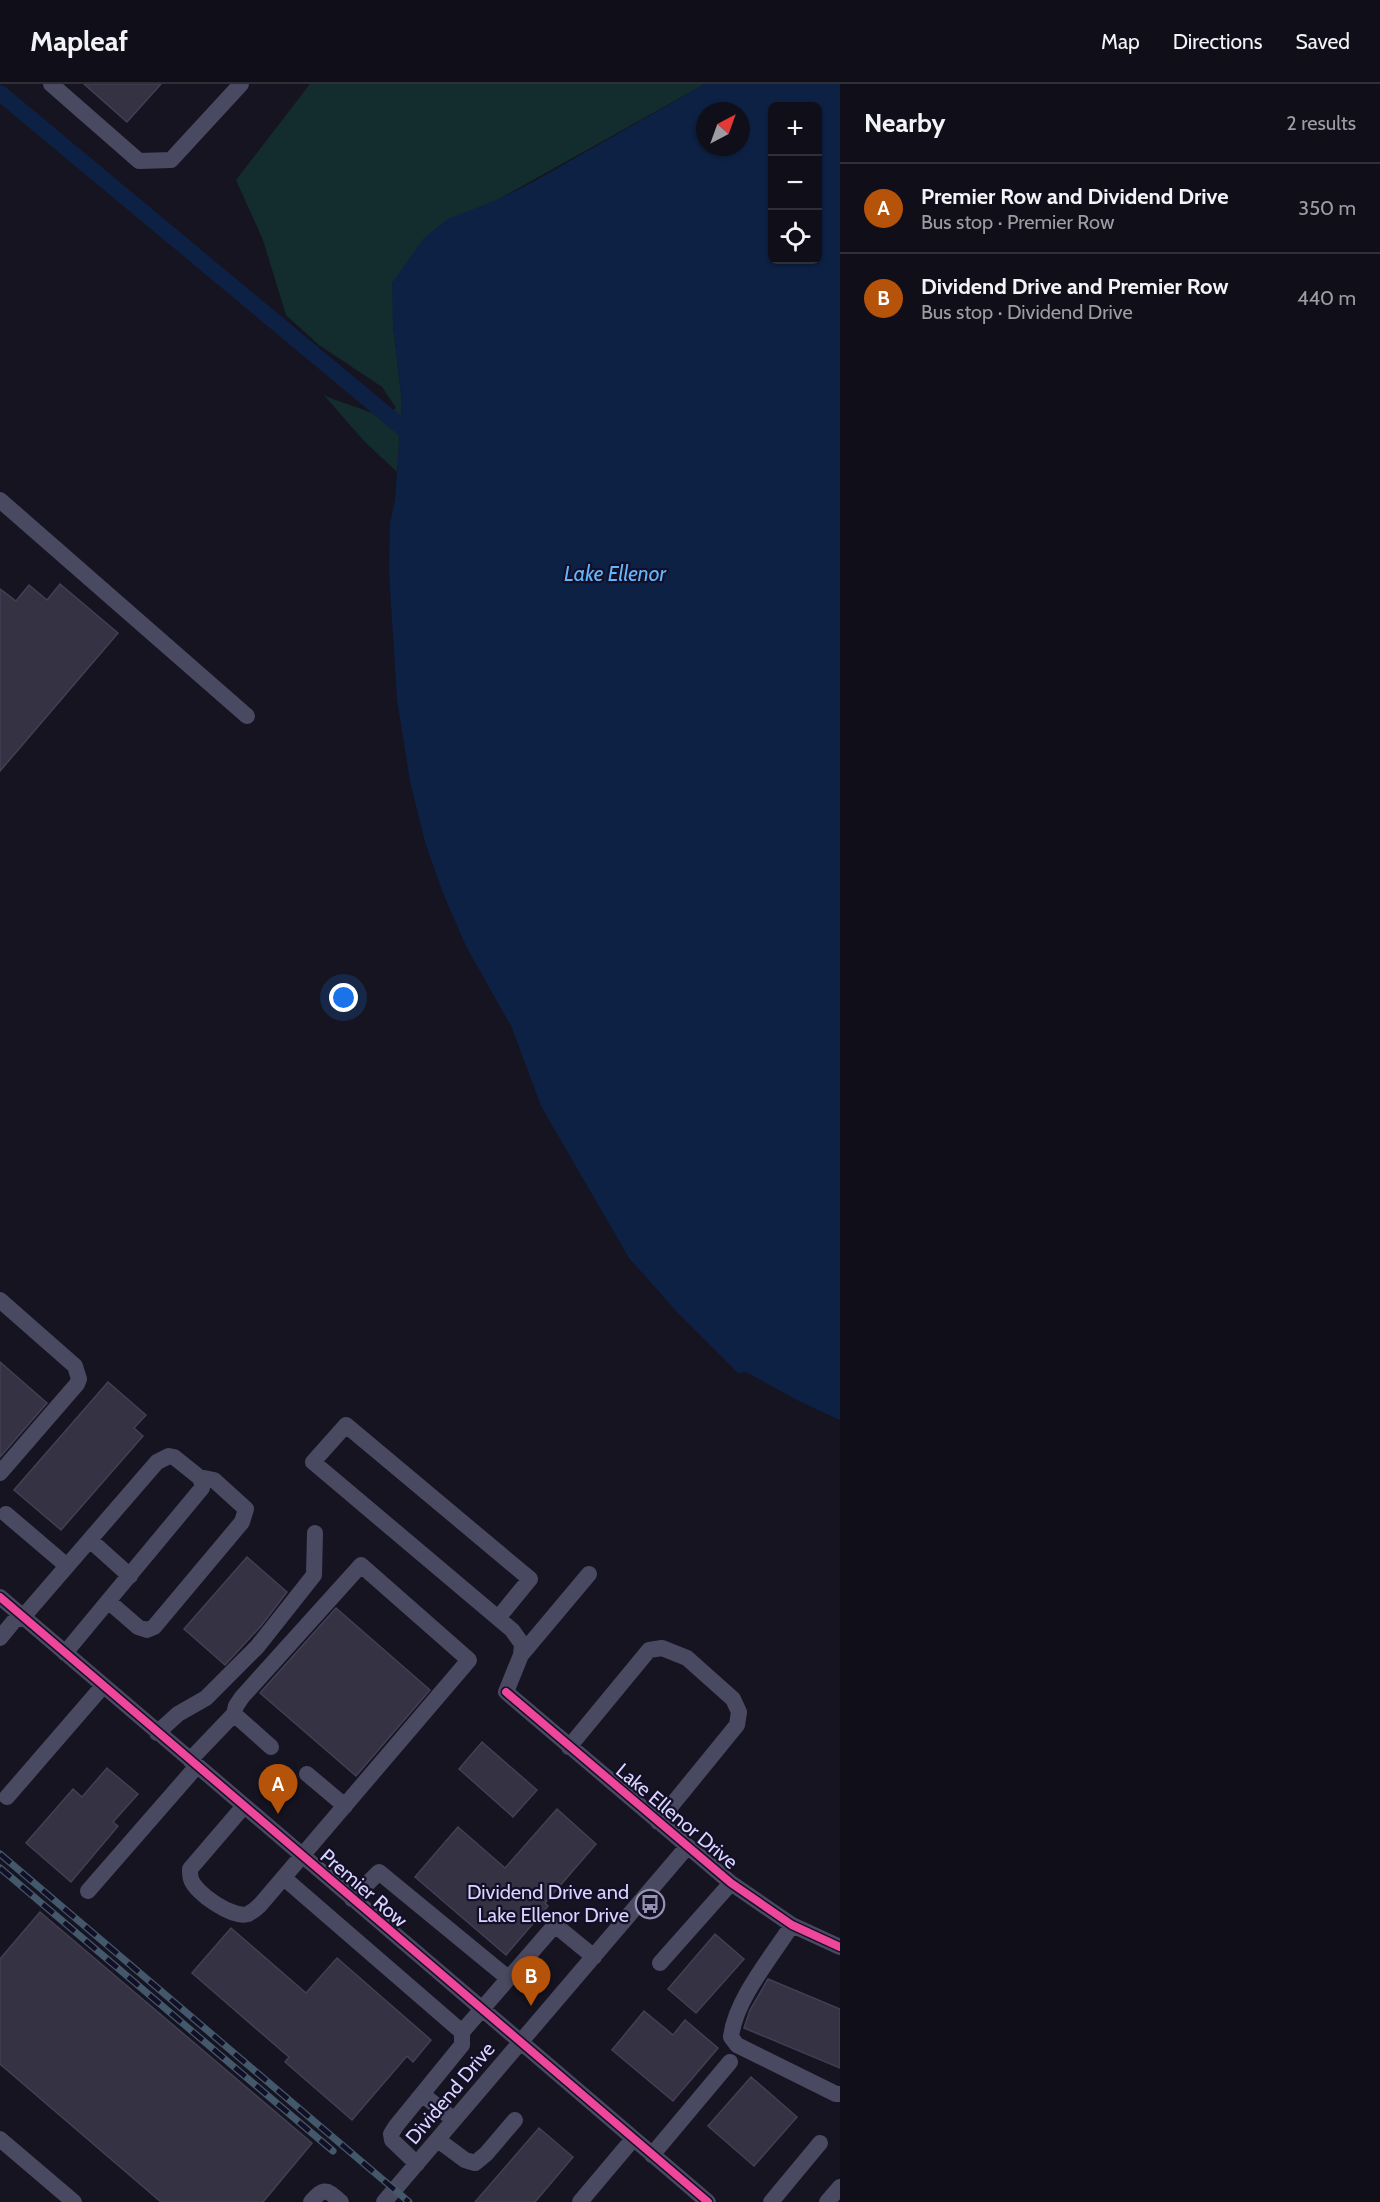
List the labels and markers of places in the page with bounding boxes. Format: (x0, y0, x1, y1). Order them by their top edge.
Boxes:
pin: A (258, 1764, 298, 1814)
place label: Dividend Drive and Lake Ellenor Drive (467, 1880, 629, 1927)
bus stop icon: Dividend Drive and Lake Ellenor Drive (634, 1888, 666, 1920)
pin: B (512, 1956, 550, 2006)

